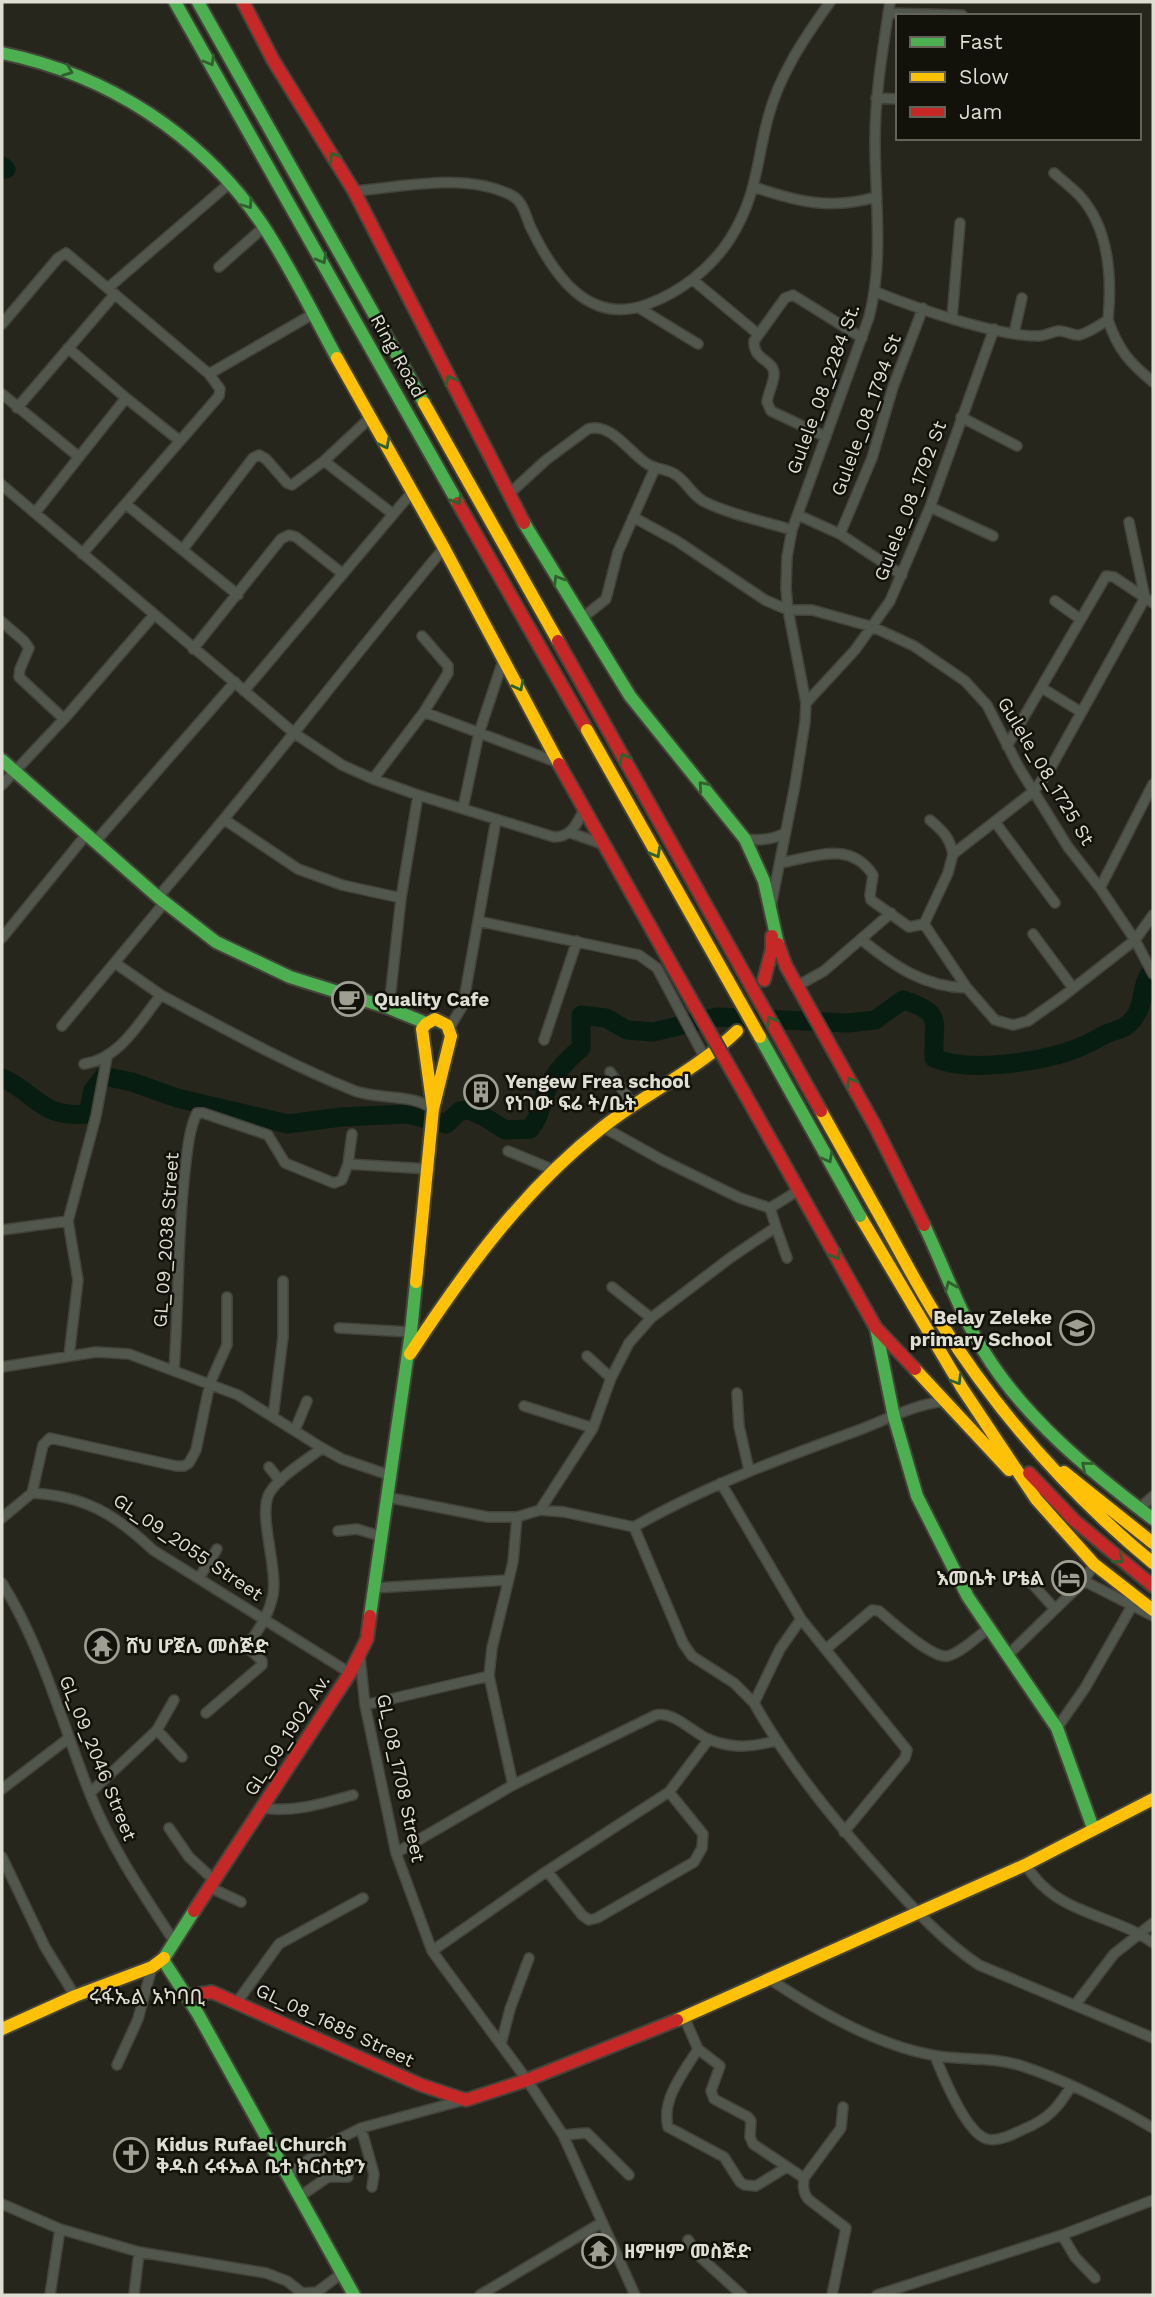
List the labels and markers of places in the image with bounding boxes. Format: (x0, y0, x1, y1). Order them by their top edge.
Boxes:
cafe icon: Quality Cafe (330, 980, 368, 1018)
place label: Quality Cafe (374, 988, 489, 1011)
place label: Yengew Frea school የነገው ፍሬ ት/ቤት (505, 1070, 691, 1115)
building icon: Yengew Frea school የነገው ፍሬ ት/ቤት (462, 1073, 500, 1111)
place label: Belay Zeleke primary School (910, 1306, 1053, 1351)
school or university icon: Belay Zeleke primary School (1058, 1309, 1096, 1347)
hotel icon: እመቤት ሆቴል (1050, 1559, 1088, 1597)
place label: እመቤት ሆቴል (936, 1567, 1044, 1590)
temple icon: ሸህ ሆጀሌ መስጅድ (83, 1627, 121, 1665)
place label: ሸህ ሆጀሌ መስጅድ (126, 1635, 269, 1658)
place label: Kidus Rufael Church ቅዱስ ሩፋኤል ቤተ ክርስቲያን (156, 2133, 366, 2178)
church icon: Kidus Rufael Church ቅዱስ ሩፋኤል ቤተ ክርስቲያን (112, 2136, 150, 2174)
temple icon: ዘምዘም መስጅድ (580, 2232, 618, 2270)
place label: ዘምዘም መስጅድ (624, 2240, 752, 2263)

